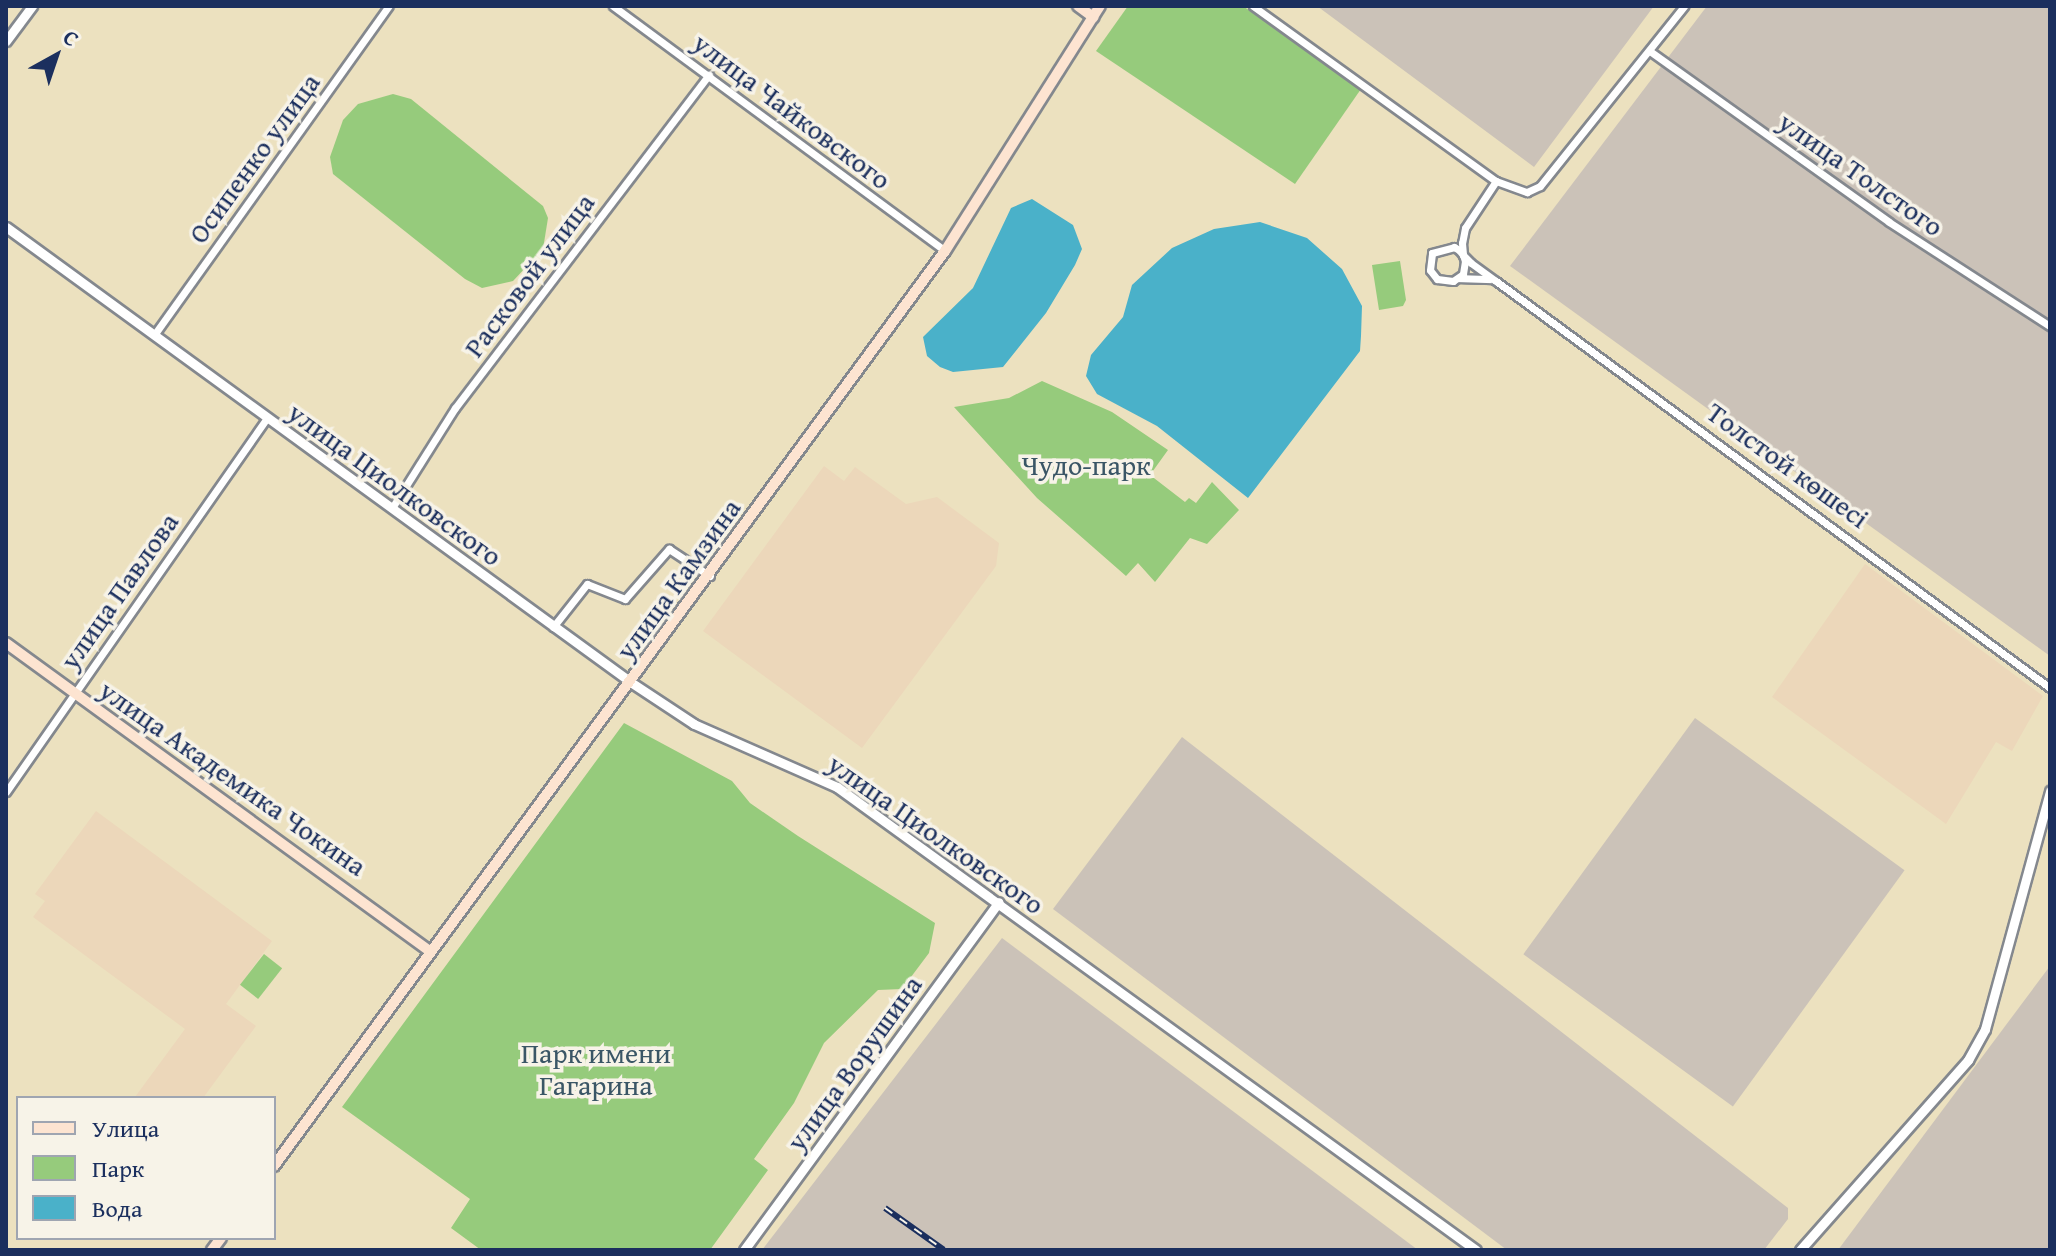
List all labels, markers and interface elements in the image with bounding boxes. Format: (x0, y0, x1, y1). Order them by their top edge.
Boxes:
north arrow (16, 16, 96, 96)
text: С (56, 21, 86, 54)
street label: улица Чайковского (686, 26, 898, 196)
street label: Осипенко улица (181, 66, 327, 250)
street label: улица Толстого (1772, 105, 1950, 243)
street label: Расковой улица (457, 187, 601, 363)
street label: улица Циолковского (281, 395, 509, 573)
street label: Толстой көшесі (1700, 395, 1876, 535)
park label: Чудо-парк (1021, 448, 1151, 482)
street label: улица Камзина (608, 492, 748, 666)
street label: улица Павлова (53, 506, 185, 676)
street label: улица Академика Чокина (93, 673, 373, 883)
street label: улица Циолковского (821, 747, 1051, 921)
street label: улица Ворушина (779, 969, 929, 1157)
park label: Парк имени Гагарина (521, 1036, 671, 1102)
legend (16, 1096, 276, 1240)
text: Улица (92, 1111, 159, 1146)
text: Парк (92, 1151, 144, 1186)
text: Вода (92, 1191, 142, 1226)

